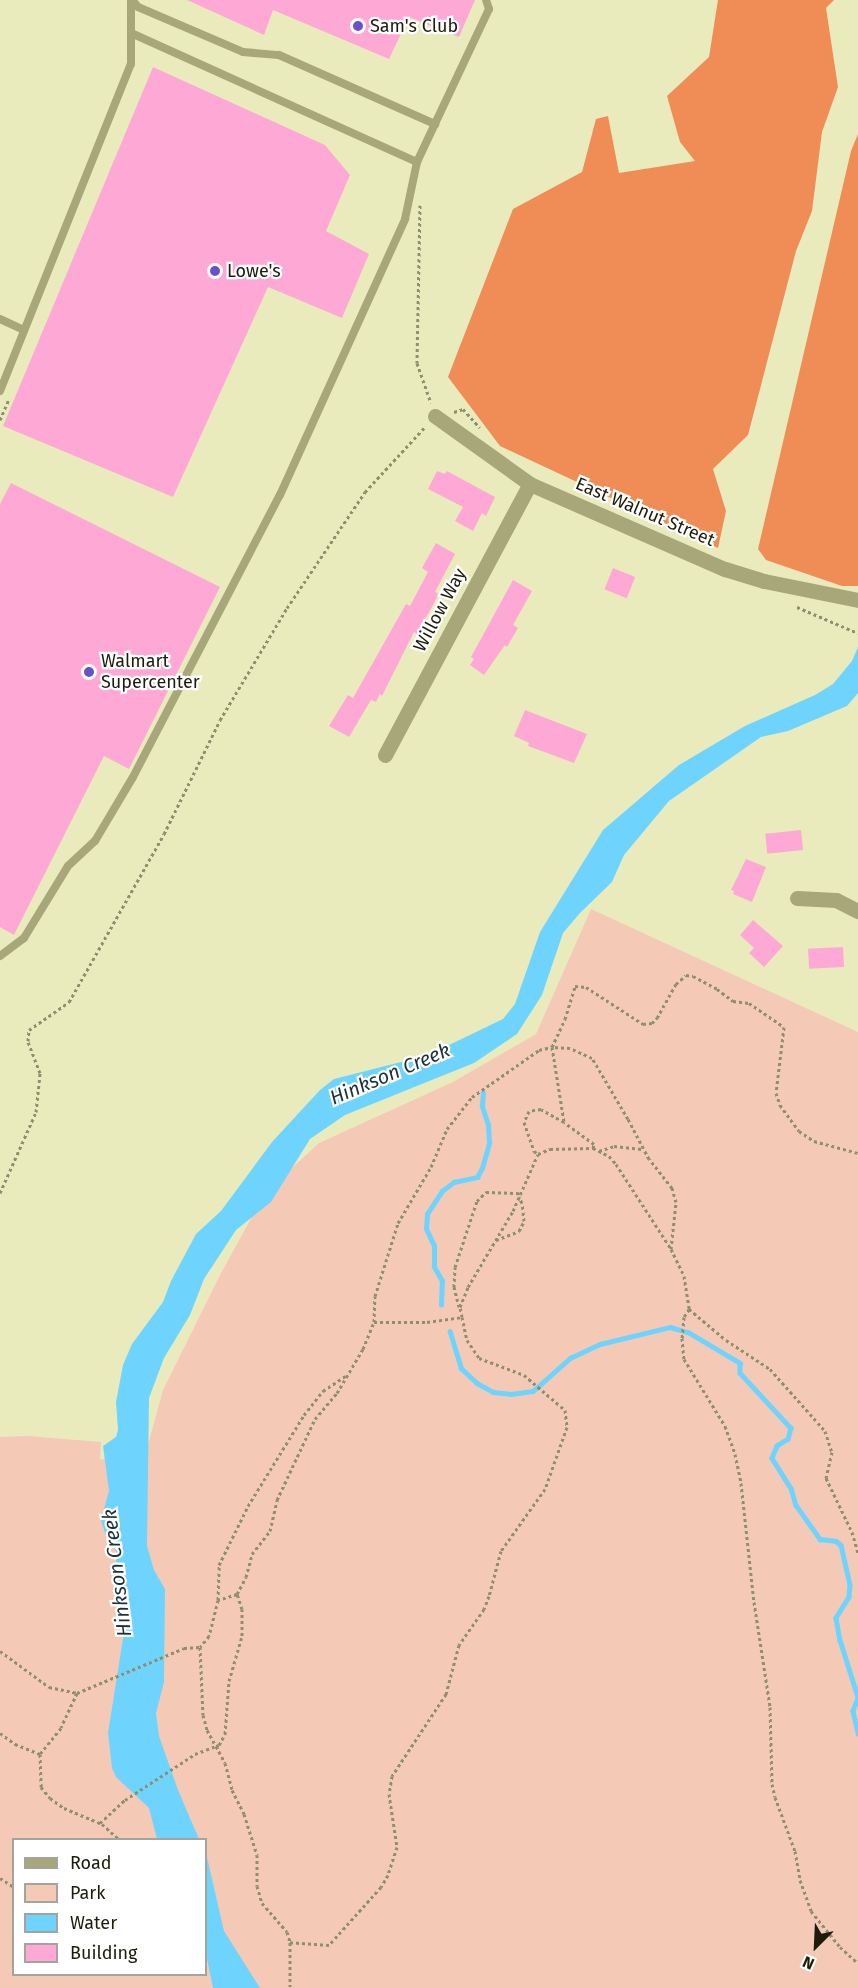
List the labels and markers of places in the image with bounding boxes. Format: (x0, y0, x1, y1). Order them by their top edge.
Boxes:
place label: Sam's Club (370, 15, 458, 37)
marker: Sam's Club (351, 19, 365, 33)
place label: Lowe's (227, 260, 281, 282)
marker: Lowe's (208, 264, 222, 278)
place label: Walmart Supercenter (101, 651, 200, 694)
marker: Walmart Supercenter (82, 665, 96, 679)

